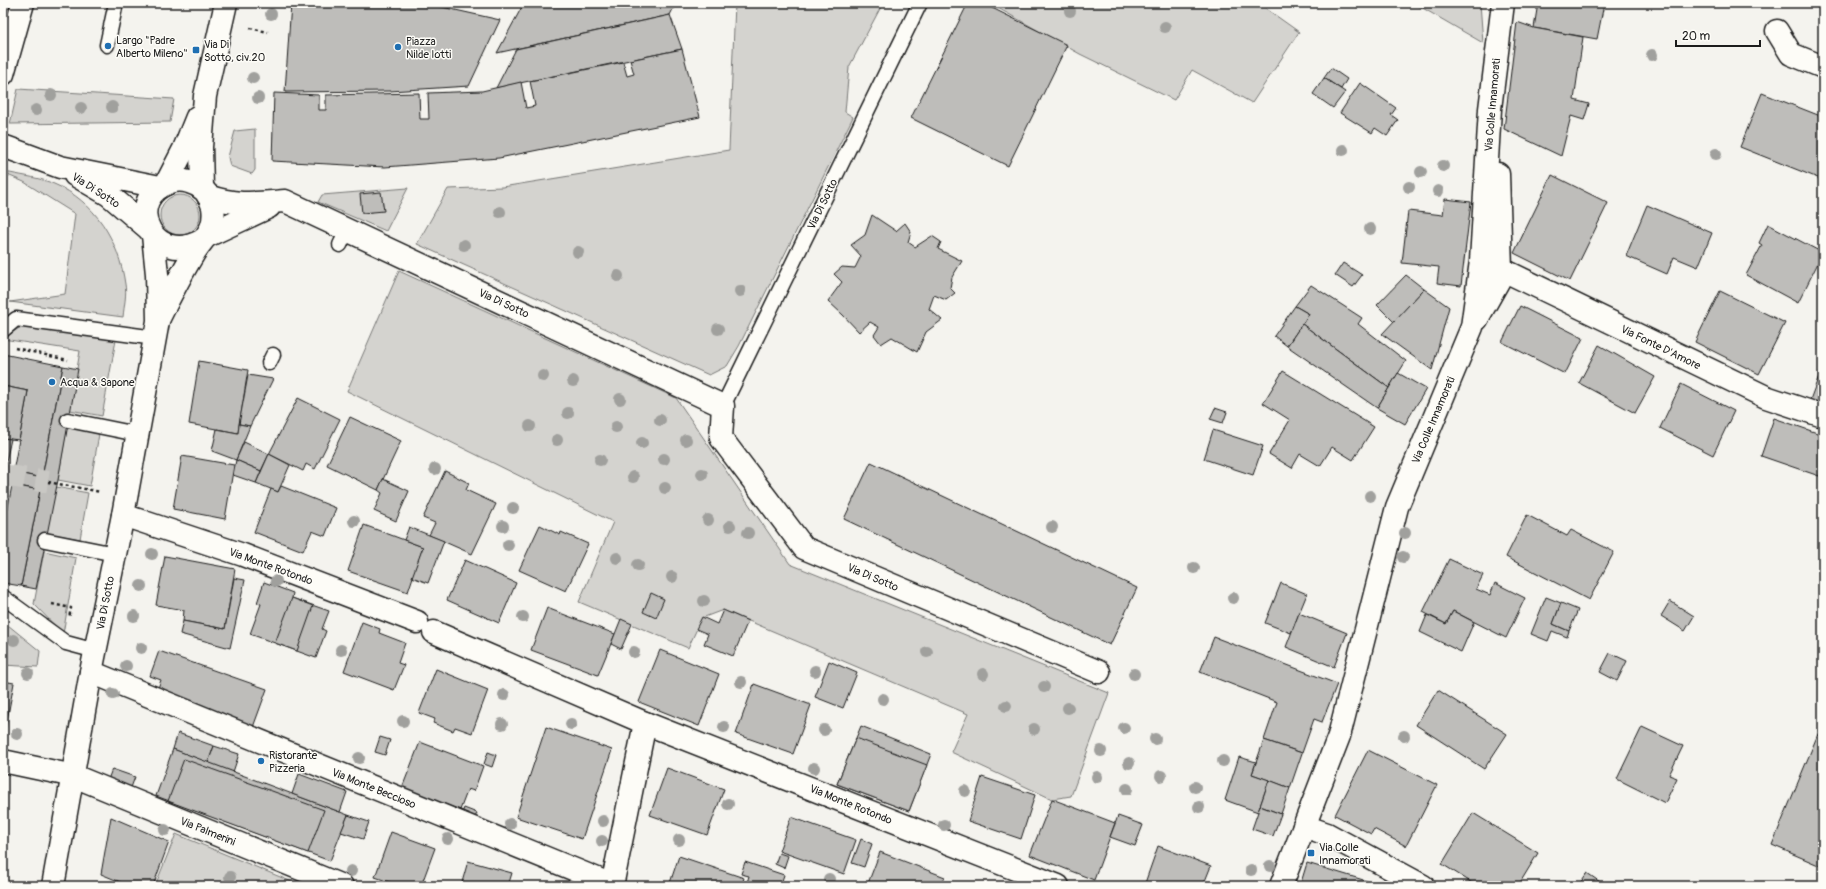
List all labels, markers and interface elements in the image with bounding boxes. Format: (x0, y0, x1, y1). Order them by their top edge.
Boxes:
scale bar (1676, 22, 1760, 48)
text: 20 m (1682, 29, 1711, 44)
place label: Largo "Padre Alberto Mileno" (116, 34, 188, 60)
place label: Piazza Nilde Iotti (406, 35, 451, 61)
place label: Via Di Sotto, civ.20 (204, 38, 265, 64)
marker: Largo "Padre Alberto Mileno" (103, 41, 113, 51)
marker: Piazza Nilde Iotti (393, 42, 403, 52)
marker: Via Di Sotto, civ.20 (191, 45, 201, 55)
street label: Via Colle Innamorati (1482, 58, 1503, 152)
street label: Via Di Sotto (69, 170, 122, 211)
street label: Via Di Sotto (805, 177, 840, 232)
street label: Via Di Sotto (476, 286, 531, 321)
street label: Via Fonte D'Amore (1619, 323, 1703, 373)
street label: Via Colle Innamorati (1409, 375, 1458, 466)
place label: Acqua & Sapone (60, 376, 135, 389)
marker: Acqua & Sapone (47, 377, 57, 387)
street label: Via Monte Rotondo (227, 545, 314, 588)
street label: Via Di Sotto (845, 561, 900, 594)
street label: Via Di Sotto (94, 575, 117, 631)
place label: Ristorante Pizzeria (269, 749, 318, 775)
marker: Ristorante Pizzeria (256, 756, 266, 766)
street label: Via Monte Beccioso (330, 766, 418, 811)
street label: Via Monte Rotondo (808, 782, 894, 827)
street label: Via Palmerini (178, 814, 237, 848)
place label: Via Colle Innamorati (1319, 841, 1370, 867)
marker: Via Colle Innamorati (1306, 848, 1316, 858)

